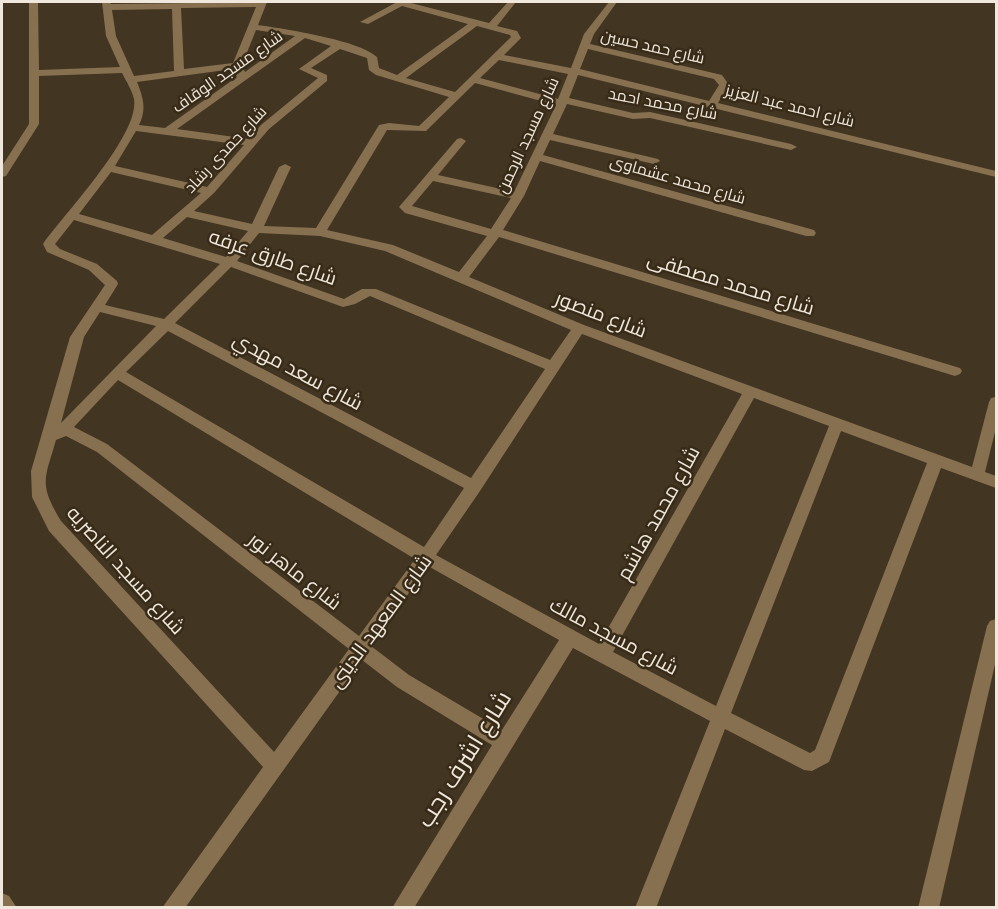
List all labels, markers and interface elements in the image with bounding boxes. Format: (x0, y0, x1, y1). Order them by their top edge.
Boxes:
street label: شارع حمد حسين (599, 25, 707, 70)
street label: شارع مسجد الوقاف (168, 26, 287, 118)
street label: شارع مسجد الرحمن (492, 74, 564, 197)
street label: شارع احمد عبد العزيز (722, 80, 856, 133)
street label: شارع محمد احمد (606, 84, 719, 125)
street label: شارع حمدى رشاد (180, 102, 272, 198)
street label: شارع محمد عشماوى (607, 151, 748, 210)
street label: شارع طارق عرفه (205, 224, 340, 292)
street label: شارع محمد مصطفى (644, 246, 817, 322)
street label: شارع منصور (550, 285, 650, 344)
street label: شارع سعد مهدي (227, 327, 367, 419)
street label: شارع محمد هاشم (611, 442, 707, 585)
street label: شارع مسجد الناصريه (61, 501, 190, 641)
street label: شارع ماهر نور (242, 527, 346, 616)
street label: شارع المعهد الدينى (324, 550, 438, 694)
street label: شارع مسجد مالك (545, 592, 682, 682)
street label: شارع اشرف رجب (410, 685, 519, 834)

